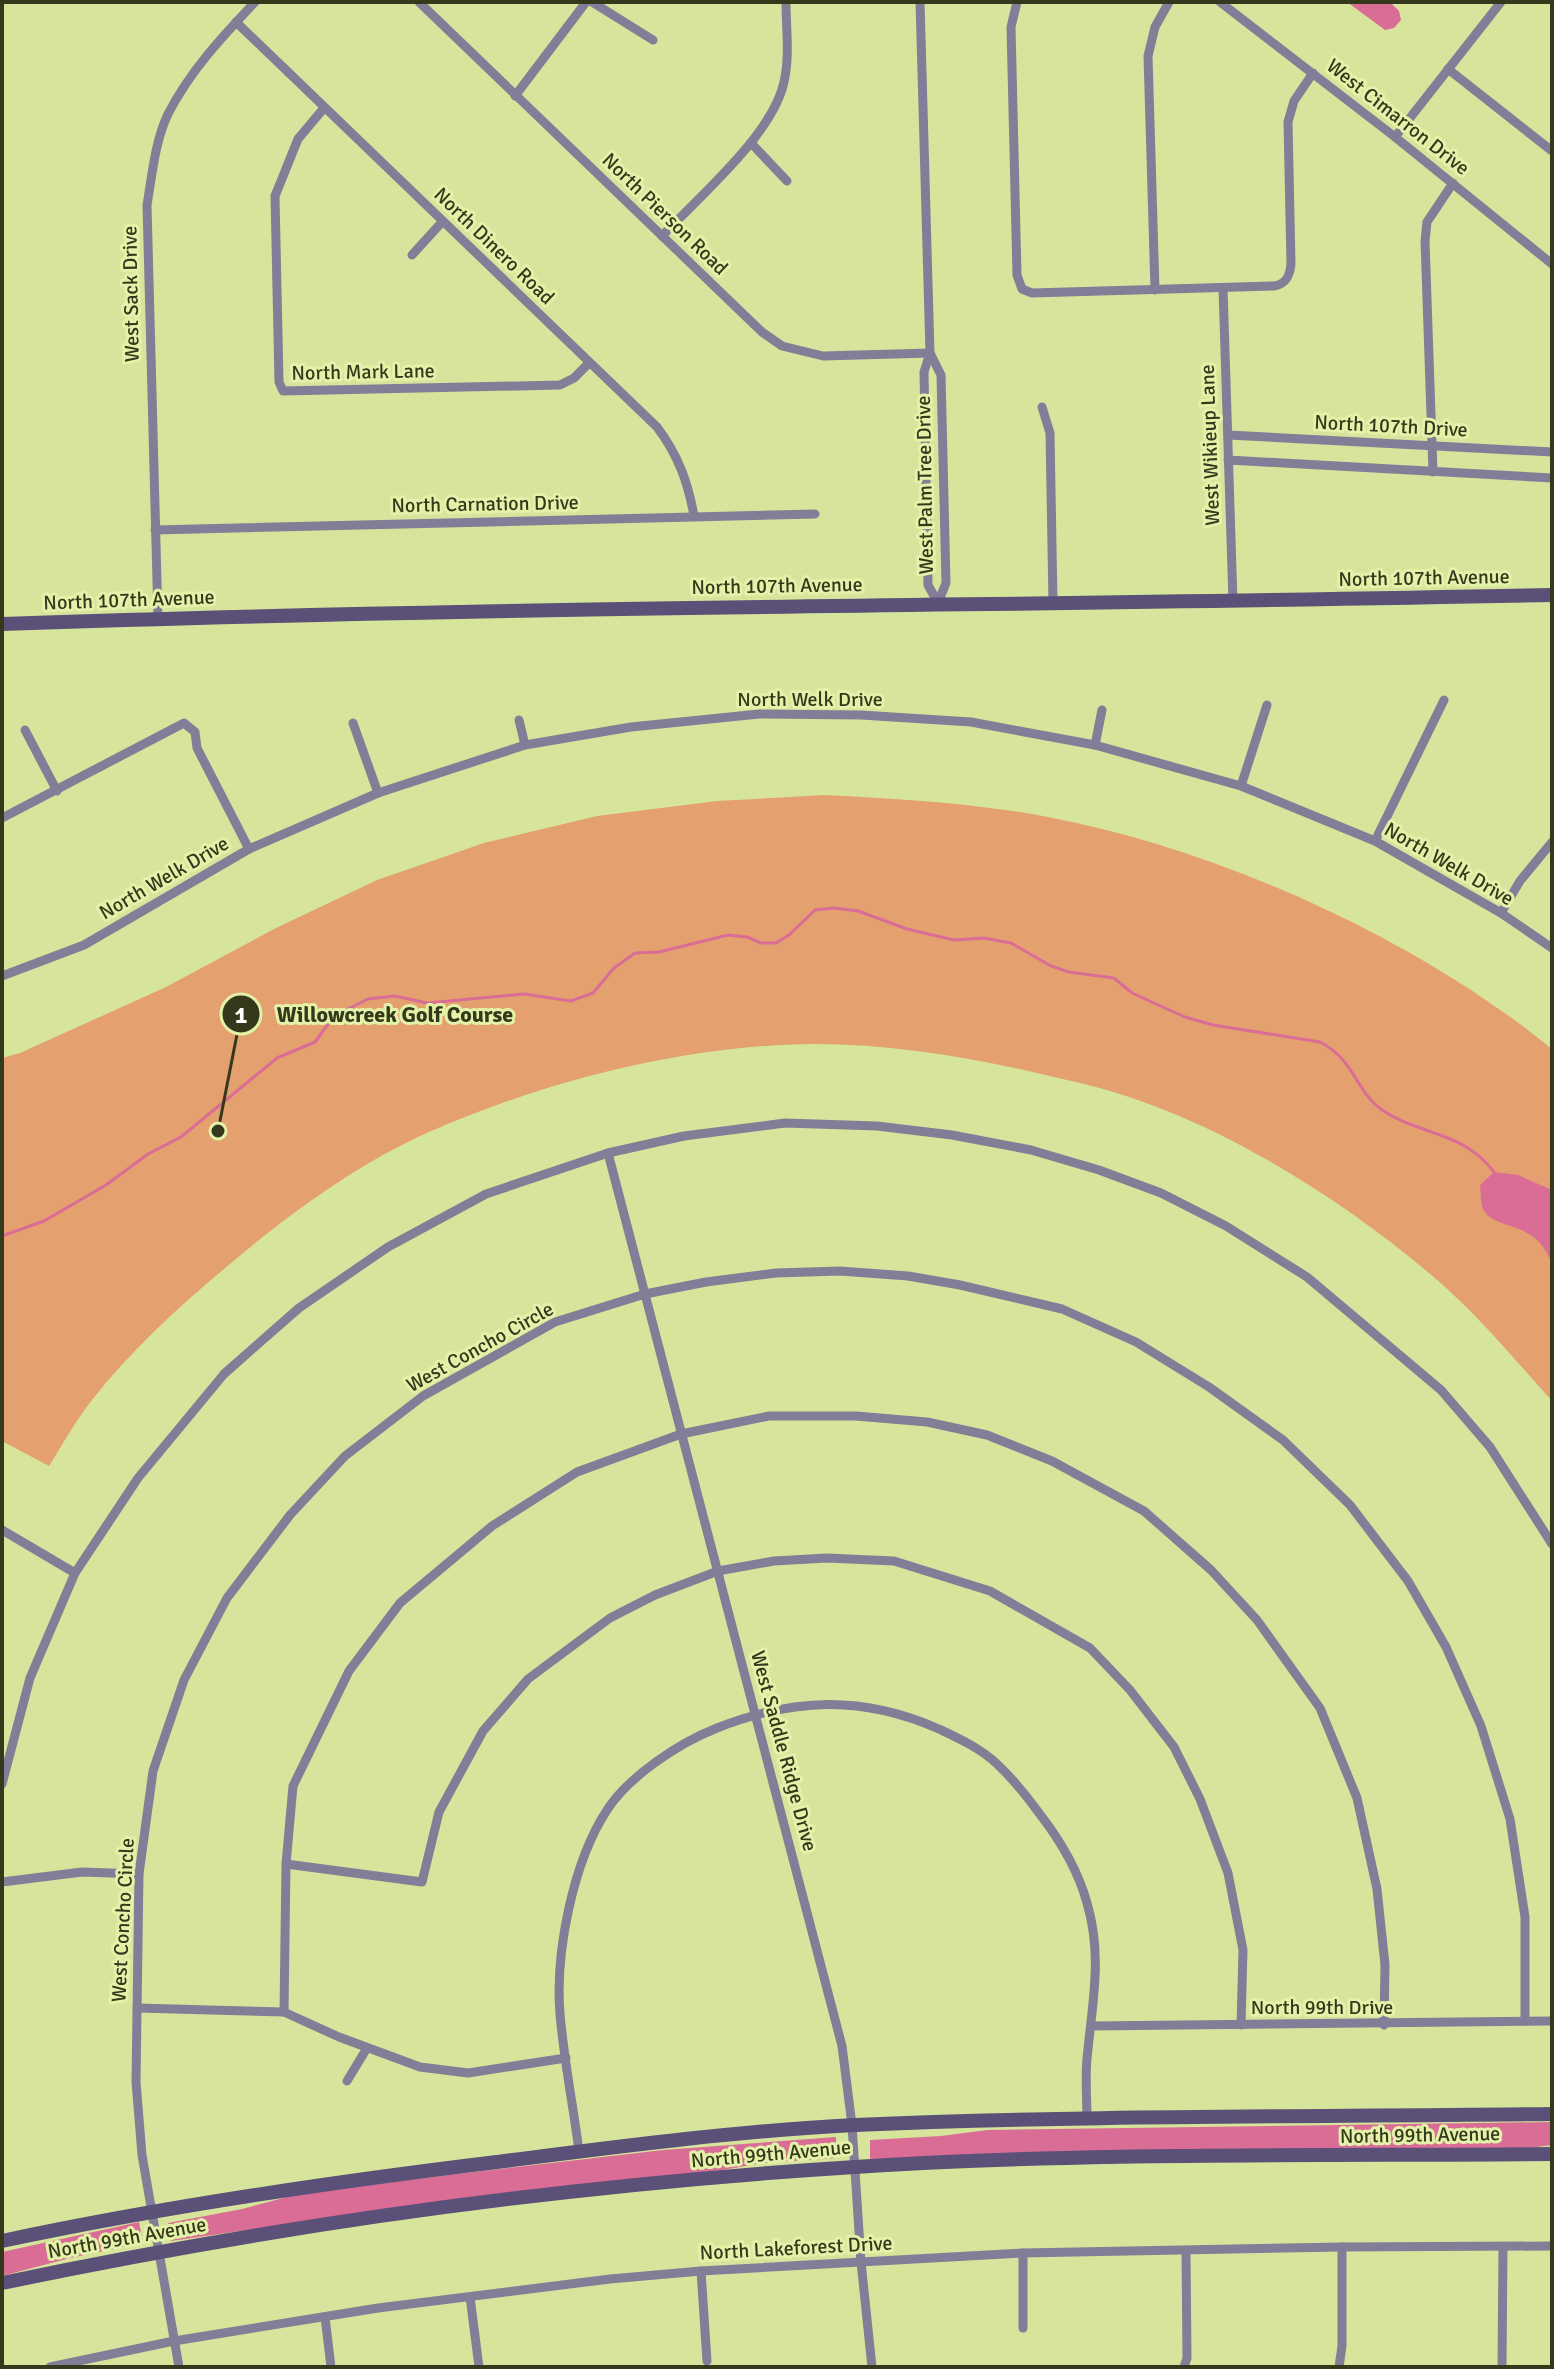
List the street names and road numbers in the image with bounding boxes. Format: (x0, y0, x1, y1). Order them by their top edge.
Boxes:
street label: West Cimarron Drive (1321, 53, 1475, 181)
street label: North Pierson Road (597, 148, 733, 280)
street label: North Dinero Road (429, 182, 559, 310)
street label: West Sack Drive (117, 226, 145, 362)
street label: North Mark Lane (291, 358, 435, 386)
street label: West Wikieup Lane (1195, 364, 1225, 526)
street label: West Palm Tree Drive (911, 395, 939, 575)
street label: North 107th Drive (1314, 410, 1468, 442)
street label: North Carnation Drive (391, 490, 579, 518)
street label: North 107th Avenue (1338, 564, 1510, 592)
street label: North 107th Avenue (691, 572, 863, 600)
street label: North 107th Avenue (43, 585, 215, 615)
street label: North Welk Drive (737, 687, 883, 712)
street label: North Welk Drive (1380, 817, 1518, 911)
street label: North Welk Drive (95, 831, 233, 925)
street label: West Concho Circle (402, 1296, 558, 1398)
street label: West Saddle Ridge Drive (745, 1648, 823, 1854)
street label: West Concho Circle (106, 1837, 140, 2003)
street label: North 99th Drive (1251, 1995, 1393, 2020)
street label: North 99th Avenue (1340, 2121, 1500, 2149)
street label: North 99th Avenue (690, 2135, 852, 2173)
street label: North 99th Avenue (46, 2212, 208, 2264)
street label: North Lakeforest Drive (699, 2230, 893, 2266)

